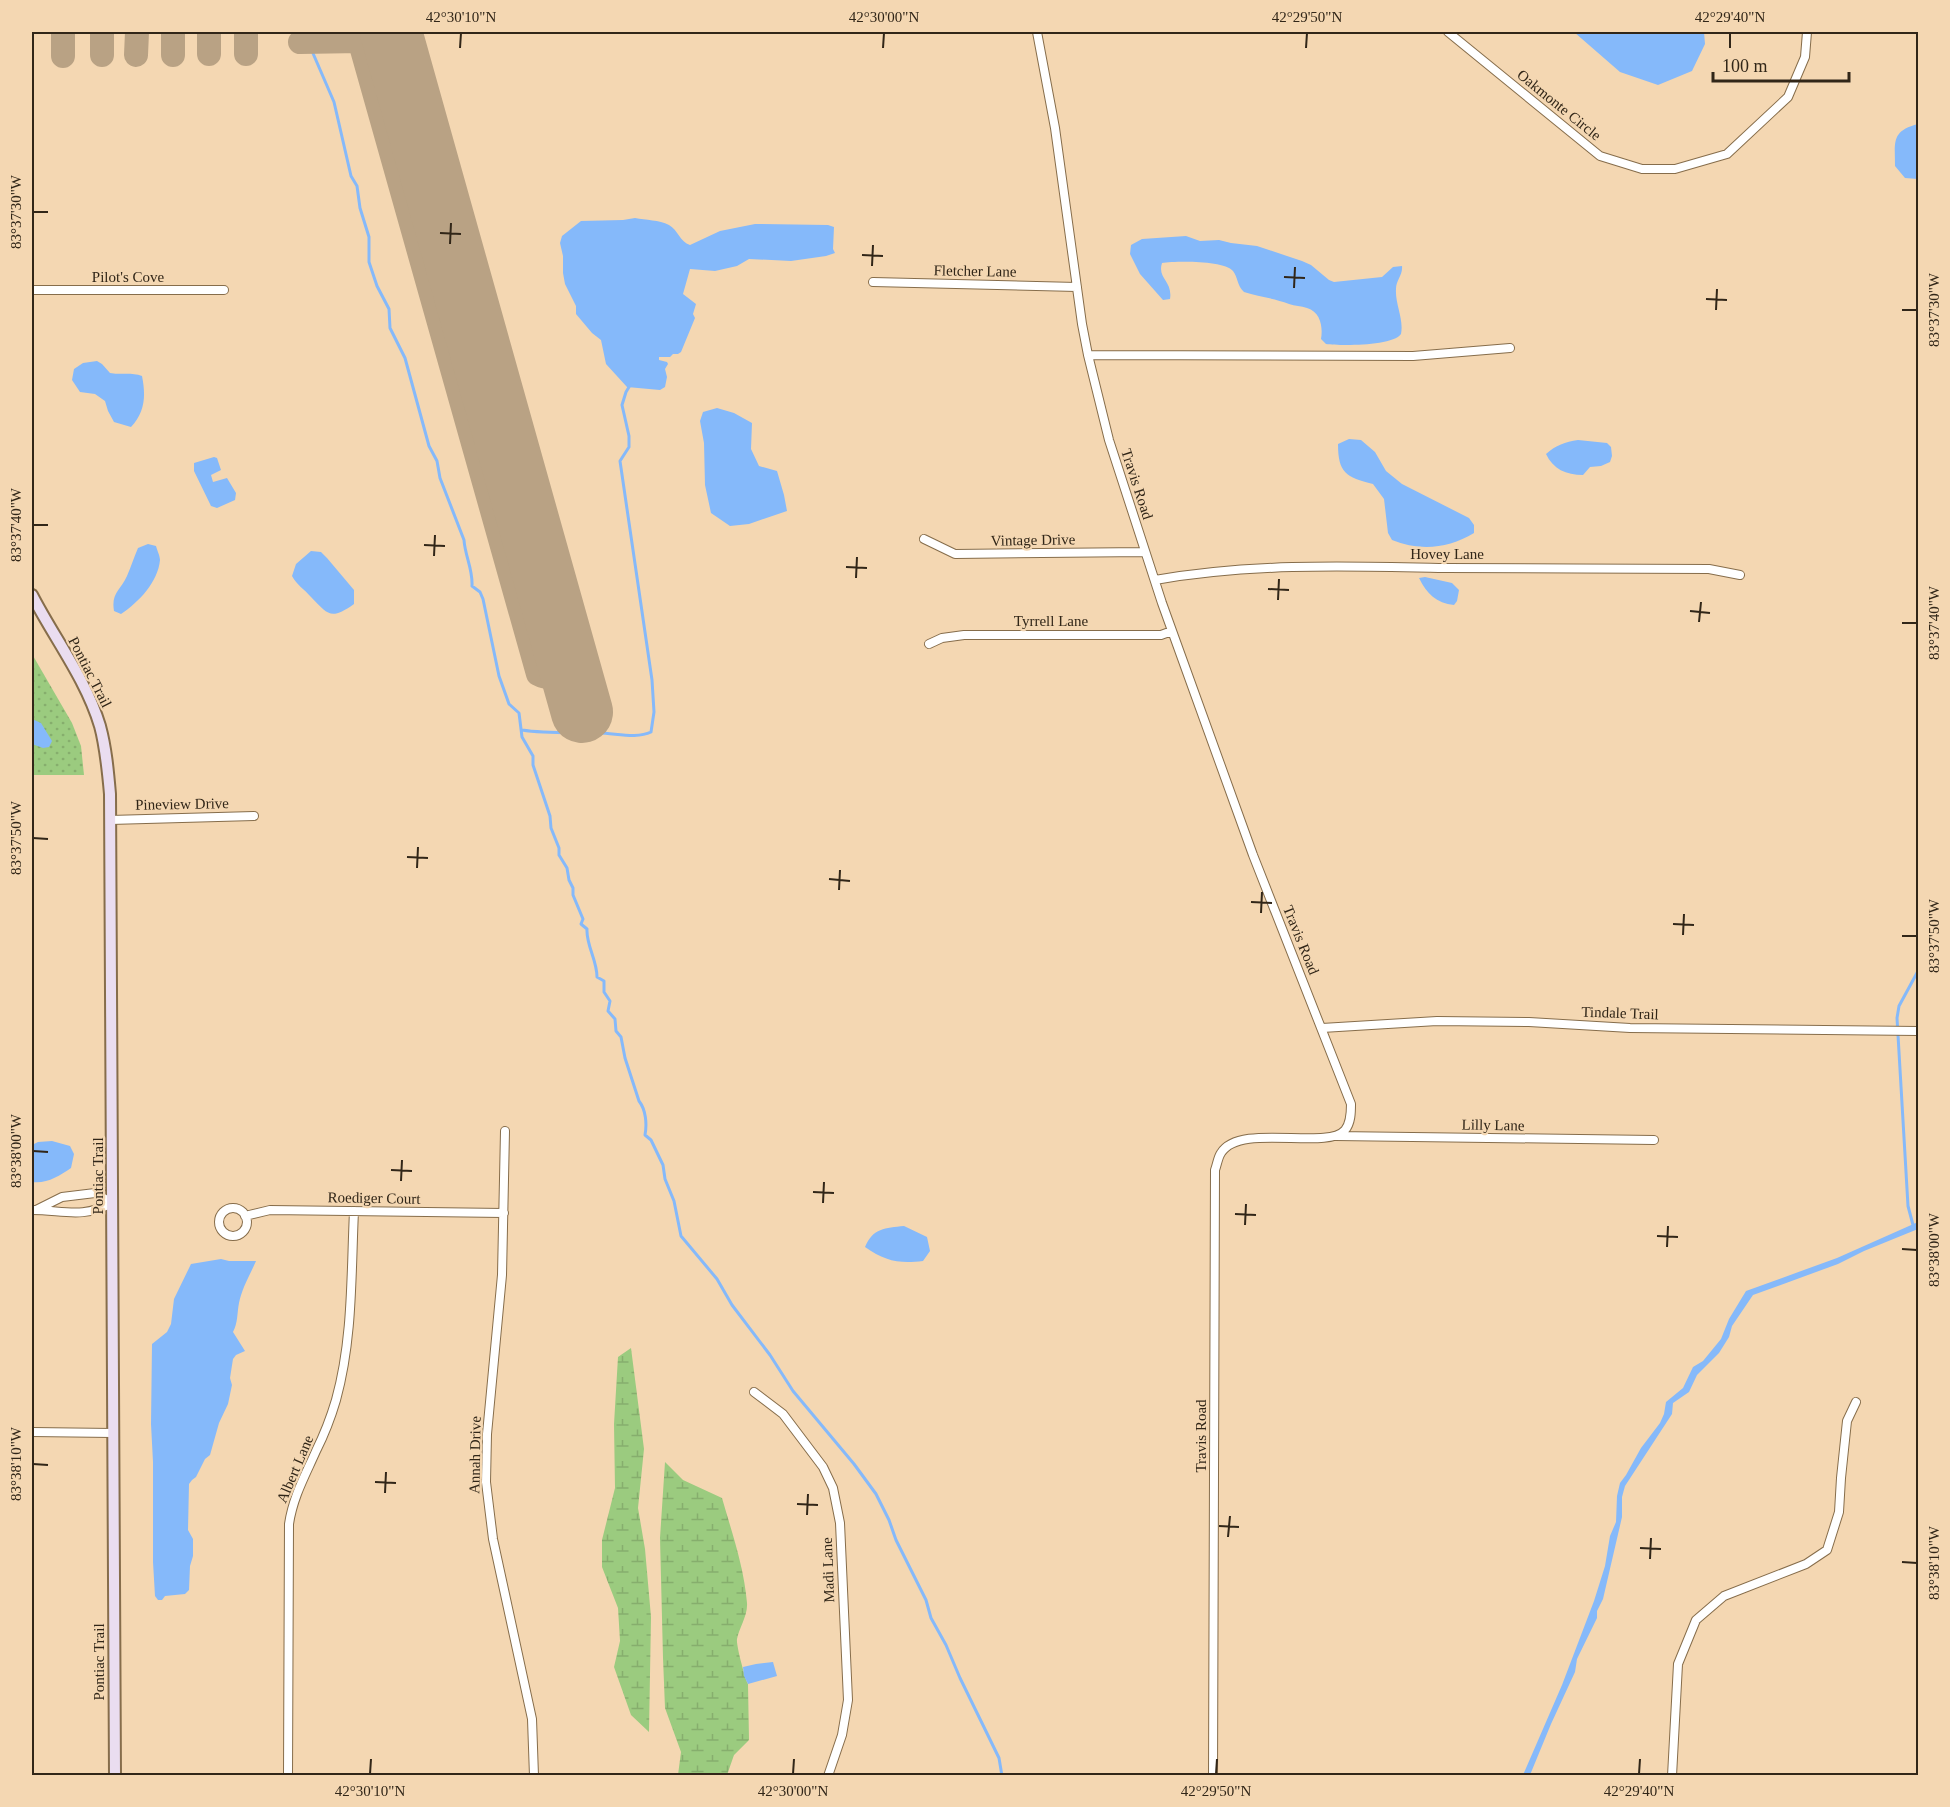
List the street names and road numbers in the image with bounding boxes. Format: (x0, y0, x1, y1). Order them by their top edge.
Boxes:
street label: Oakmonte Circle (1514, 66, 1604, 144)
street label: Fletcher Lane (933, 262, 1017, 280)
street label: Pilot's Cove (92, 269, 164, 285)
street label: Travis Road (1118, 447, 1156, 522)
street label: Vintage Drive (991, 531, 1076, 549)
street label: Hovey Lane (1410, 546, 1484, 562)
street label: Tyrrell Lane (1014, 613, 1089, 629)
street label: Pontiac Trail (65, 634, 115, 710)
street label: Pineview Drive (135, 795, 229, 813)
street label: Travis Road (1280, 903, 1322, 977)
street label: Tindale Trail (1581, 1004, 1659, 1022)
street label: Lilly Lane (1461, 1116, 1525, 1134)
street label: Pontiac Trail (90, 1137, 106, 1215)
street label: Roediger Court (327, 1189, 421, 1207)
street label: Travis Road (1193, 1399, 1209, 1473)
street label: Annah Drive (466, 1416, 484, 1494)
street label: Albert Lane (274, 1432, 317, 1505)
street label: Madi Lane (819, 1537, 837, 1603)
street label: Pontiac Trail (91, 1623, 107, 1701)

